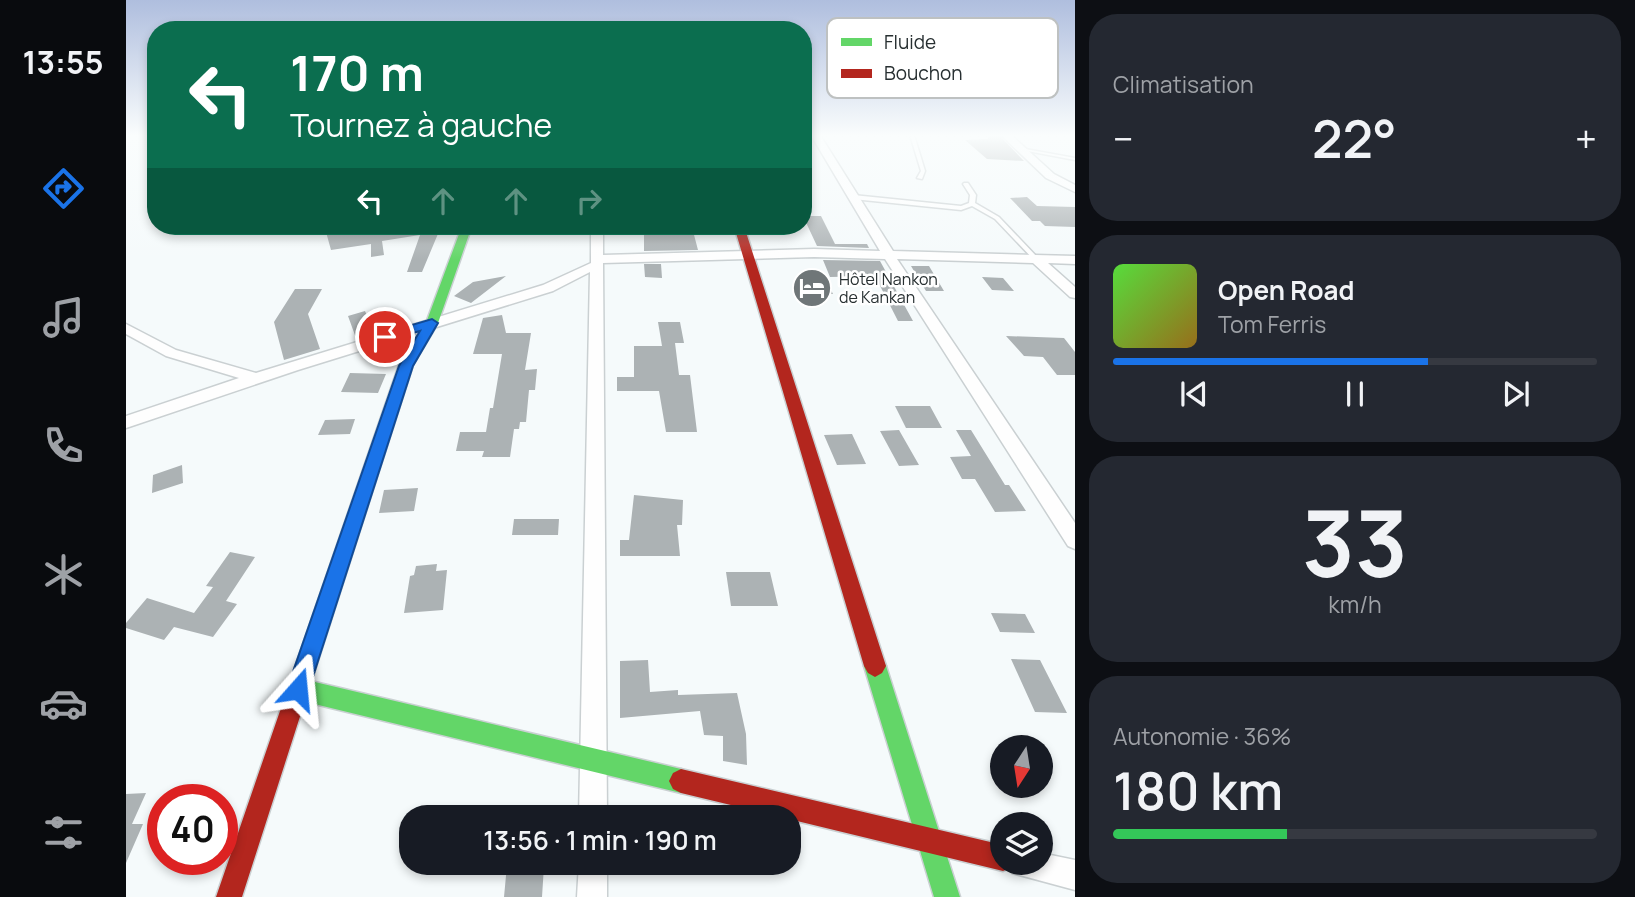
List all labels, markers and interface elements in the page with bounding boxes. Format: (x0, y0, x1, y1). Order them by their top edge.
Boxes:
legend (827, 18, 1058, 98)
text: Fluide (884, 29, 936, 55)
text: 170 m (290, 39, 424, 106)
text: 13:55 (22, 40, 104, 84)
icon: left (175, 49, 266, 140)
text: Bouchon (884, 60, 963, 86)
text: Climatisation (1113, 68, 1254, 100)
text: Tournez à gauche (290, 103, 552, 147)
text: 22° (1312, 103, 1397, 174)
text: − (1113, 112, 1134, 164)
text: + (1575, 112, 1597, 164)
icon: directions (39, 164, 88, 213)
icon: left (351, 182, 389, 220)
icon: ahead (424, 182, 462, 220)
icon: ahead (497, 182, 535, 220)
icon: right (570, 182, 608, 220)
hotel icon: Hôtel Nankon de Kankan (791, 267, 833, 309)
place label: Hôtel Nankon de Kankan (839, 268, 938, 308)
text: Open Road (1218, 272, 1354, 308)
icon: music (39, 293, 88, 342)
pin (355, 307, 415, 367)
text: Tom Ferris (1218, 308, 1326, 340)
icon: arrive (366, 318, 404, 356)
icon: previous (1175, 375, 1213, 413)
icon: pause (1336, 375, 1374, 413)
icon: next (1497, 375, 1535, 413)
icon: phone (39, 421, 88, 470)
text: 33 (1302, 480, 1408, 604)
icon: climate (39, 550, 88, 599)
text: km/h (1328, 588, 1382, 620)
position arrow (261, 652, 335, 726)
icon: car (39, 679, 88, 728)
text: Autonomie · 36% (1113, 720, 1291, 752)
north arrow (990, 735, 1054, 798)
map controls (990, 735, 1053, 875)
text: 180 km (1113, 755, 1283, 826)
speed limit sign: 40 (147, 784, 238, 875)
icon: filters (39, 808, 88, 857)
button: layers (990, 812, 1053, 875)
text: 13:56 · 1 min · 190 m (483, 822, 717, 858)

